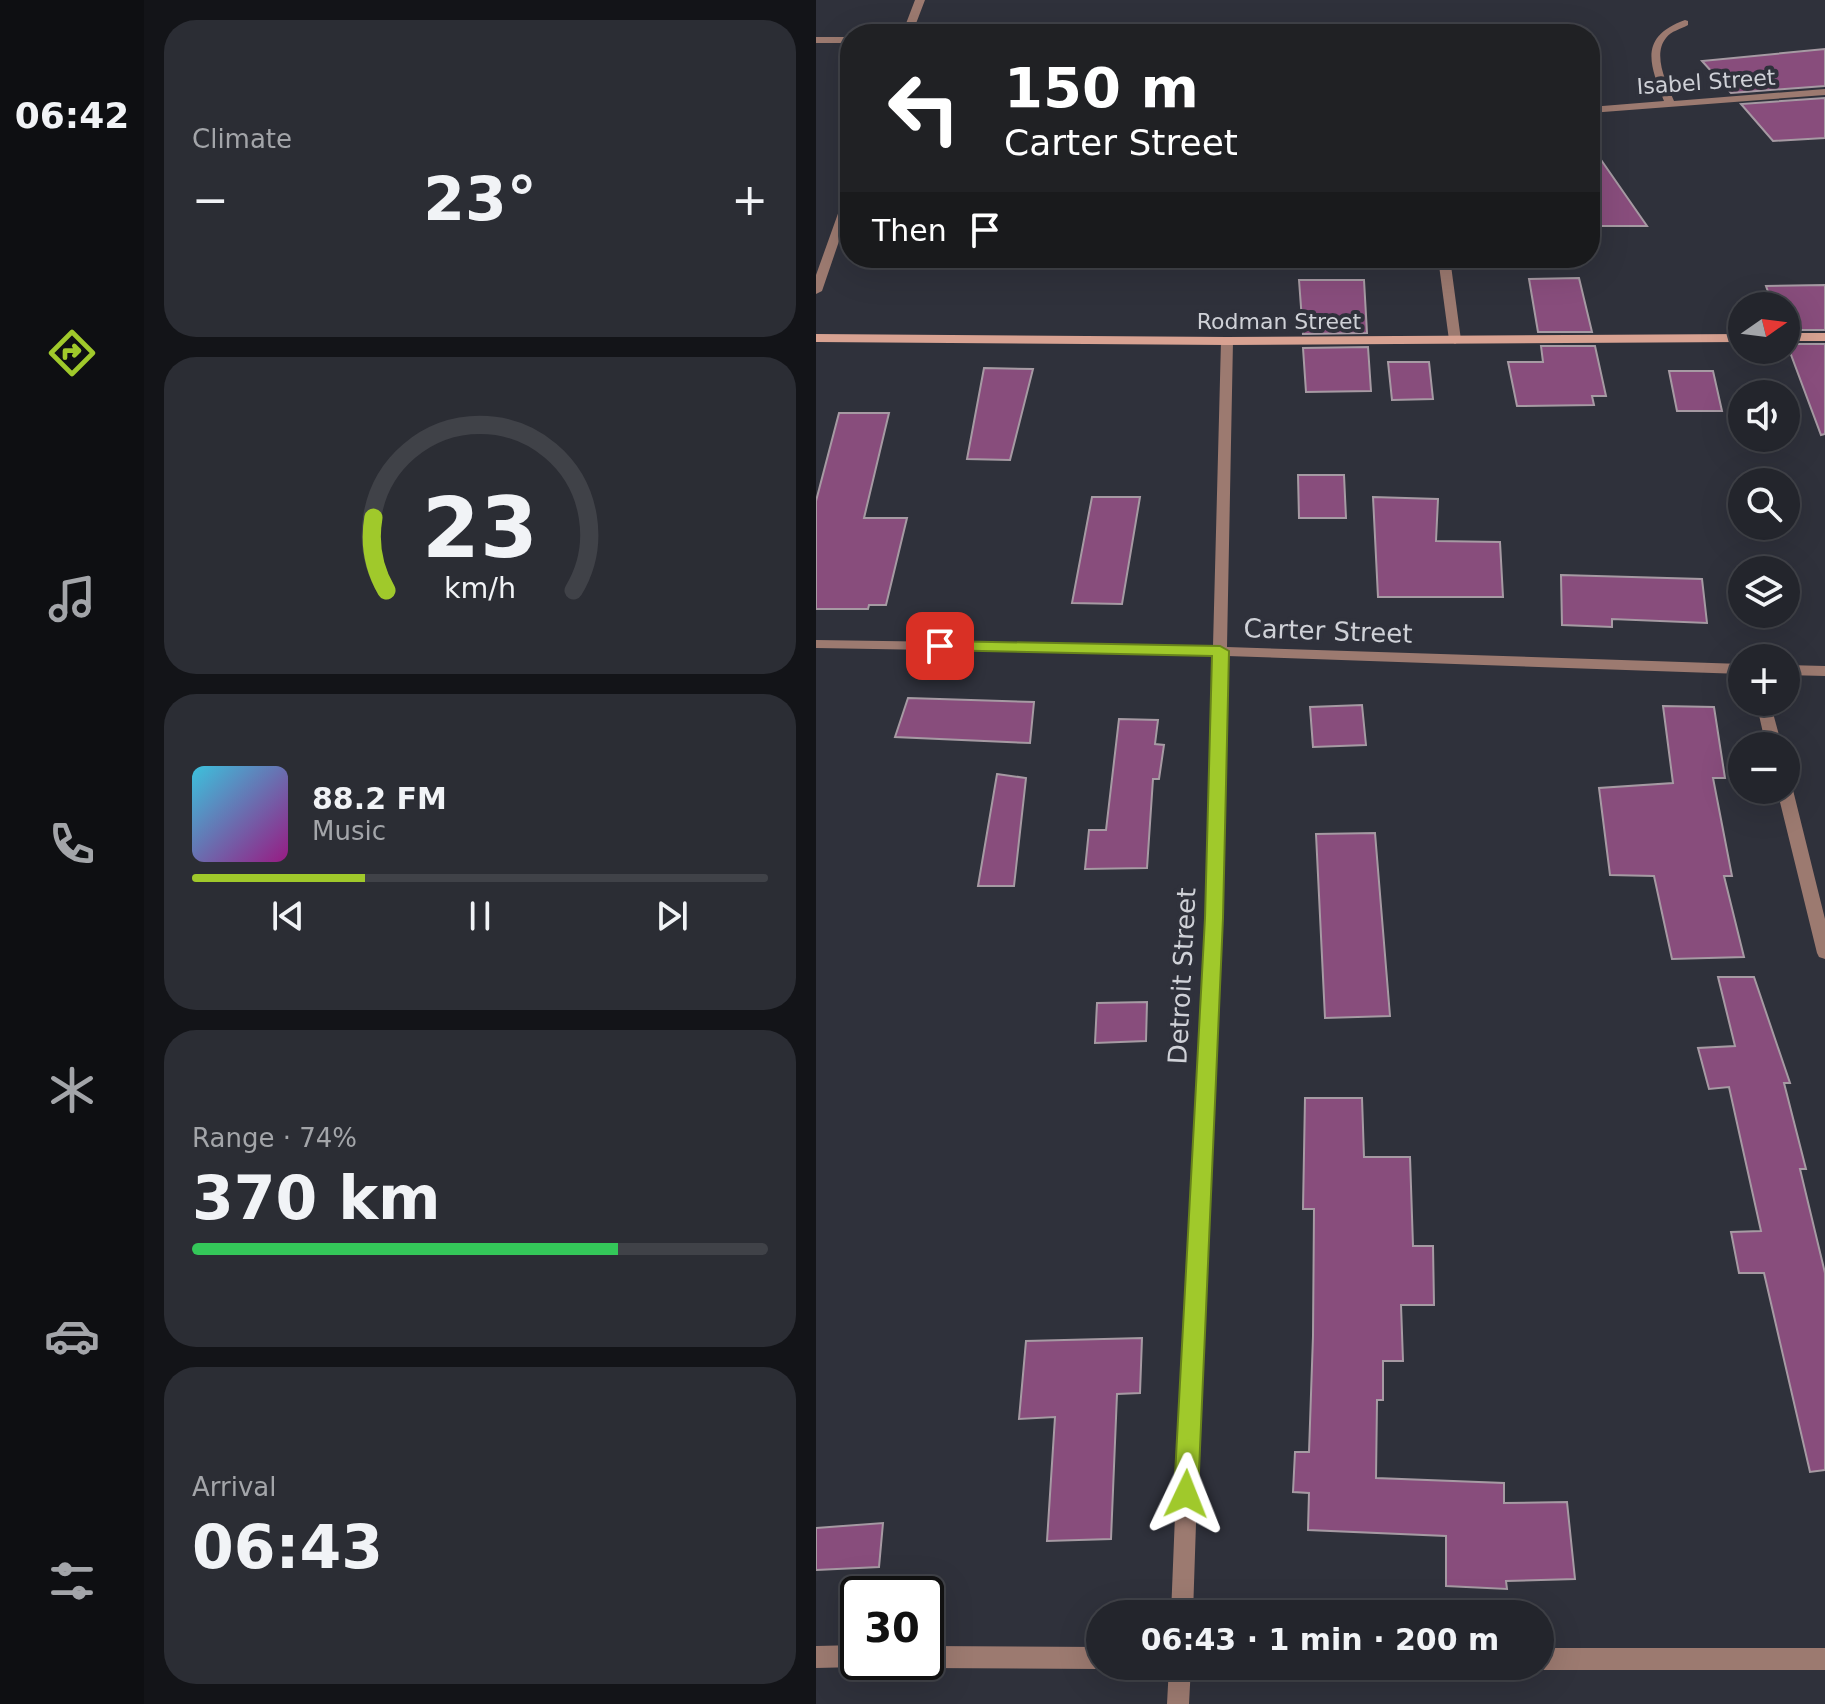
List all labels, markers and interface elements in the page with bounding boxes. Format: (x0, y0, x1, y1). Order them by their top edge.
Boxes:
text: 150 m (1004, 55, 1199, 120)
icon: left (872, 56, 976, 160)
street label: Isabel Street (1636, 65, 1777, 99)
text: 06:42 (15, 95, 129, 136)
text: Carter Street (1004, 122, 1238, 163)
text: Climate (192, 124, 292, 154)
text: 23° (423, 164, 537, 234)
text: − (192, 174, 229, 225)
text: + (731, 174, 768, 225)
icon: arrive (963, 208, 1007, 252)
text: Then (872, 213, 947, 248)
north arrow (1728, 292, 1800, 364)
map controls (1728, 292, 1800, 804)
street label: Rodman Street (1197, 309, 1362, 334)
icon: directions (44, 325, 100, 381)
button: sound (1728, 380, 1800, 452)
button: search (1728, 468, 1800, 540)
text: 23 (422, 480, 538, 577)
button: layers (1728, 556, 1800, 628)
icon: music (44, 571, 100, 627)
text: km/h (444, 571, 516, 605)
pin (906, 612, 974, 680)
street label: Carter Street (1243, 613, 1413, 649)
icon: arrive (918, 624, 962, 668)
button: + (1728, 644, 1800, 716)
button: − (1728, 732, 1800, 804)
text: 88.2 FM (312, 781, 447, 816)
icon: phone (44, 816, 100, 872)
text: Music (312, 816, 386, 846)
street label: Detroit Street (1162, 887, 1202, 1065)
icon: previous (266, 894, 310, 938)
icon: pause (458, 894, 502, 938)
icon: next (650, 894, 694, 938)
icon: climate (44, 1062, 100, 1118)
text: Range · 74% (192, 1123, 357, 1153)
text: 370 km (192, 1163, 441, 1233)
icon: car (44, 1308, 100, 1364)
position arrow (1144, 1452, 1228, 1536)
text: Arrival (192, 1472, 276, 1502)
text: 06:43 (192, 1512, 383, 1582)
icon: filters (44, 1553, 100, 1609)
speed limit sign: 30 (840, 1576, 944, 1680)
text: 06:43 · 1 min · 200 m (1141, 1622, 1499, 1657)

